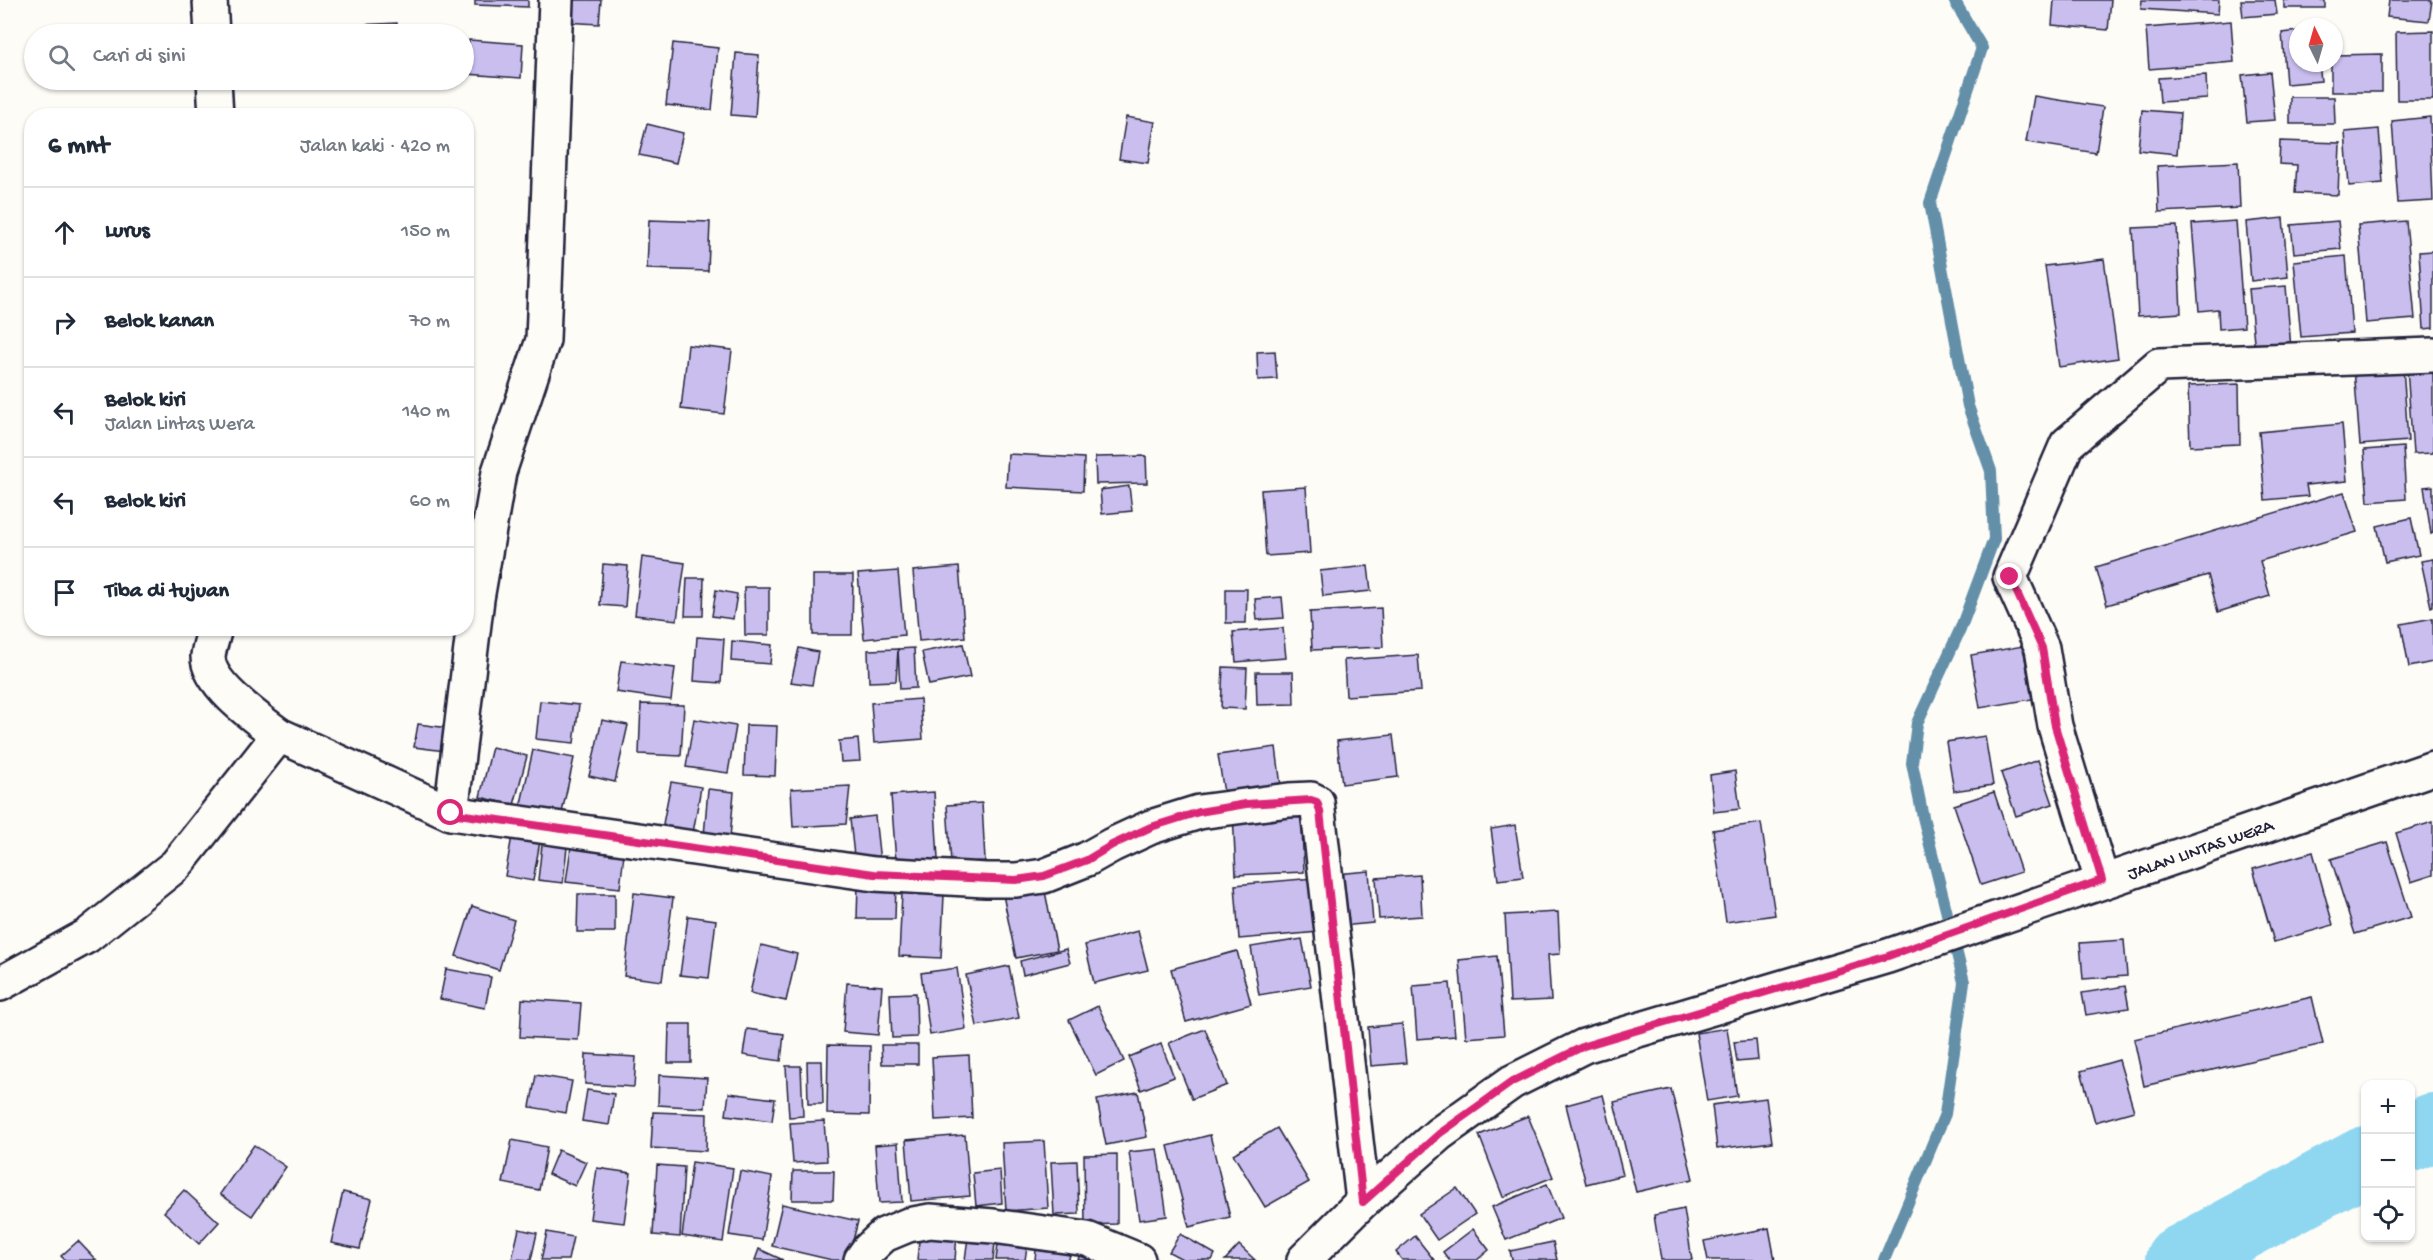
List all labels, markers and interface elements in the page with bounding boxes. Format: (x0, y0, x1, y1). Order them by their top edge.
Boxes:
north arrow (2289, 18, 2343, 72)
search box (24, 24, 474, 90)
icon: search (45, 41, 78, 74)
text: Cari di sini (93, 44, 186, 70)
text: 6 mnt (48, 132, 109, 163)
text: Jalan kaki · 420 m (300, 136, 450, 159)
icon: ahead (48, 216, 81, 249)
text: Lurus (105, 219, 150, 245)
text: 150 m (401, 221, 450, 244)
icon: right (48, 306, 81, 339)
text: Belok kanan (105, 309, 214, 335)
text: 70 m (409, 311, 450, 334)
text: Belok kiri (105, 388, 186, 414)
icon: left (48, 396, 81, 429)
text: 140 m (402, 401, 450, 424)
text: Jalan Lintas Wera (105, 414, 254, 437)
icon: left (48, 486, 81, 519)
text: Belok kiri (105, 489, 186, 515)
text: 60 m (410, 491, 450, 514)
route end (1996, 563, 2022, 589)
icon: arrive (48, 576, 81, 609)
text: Tiba di tujuan (105, 579, 229, 605)
route start (437, 799, 463, 825)
street label: JALAN LINTAS WERA (2125, 815, 2278, 886)
map controls (2361, 1080, 2415, 1242)
button: + (2361, 1080, 2415, 1134)
button: − (2361, 1134, 2415, 1188)
button: locate (2361, 1188, 2415, 1242)

